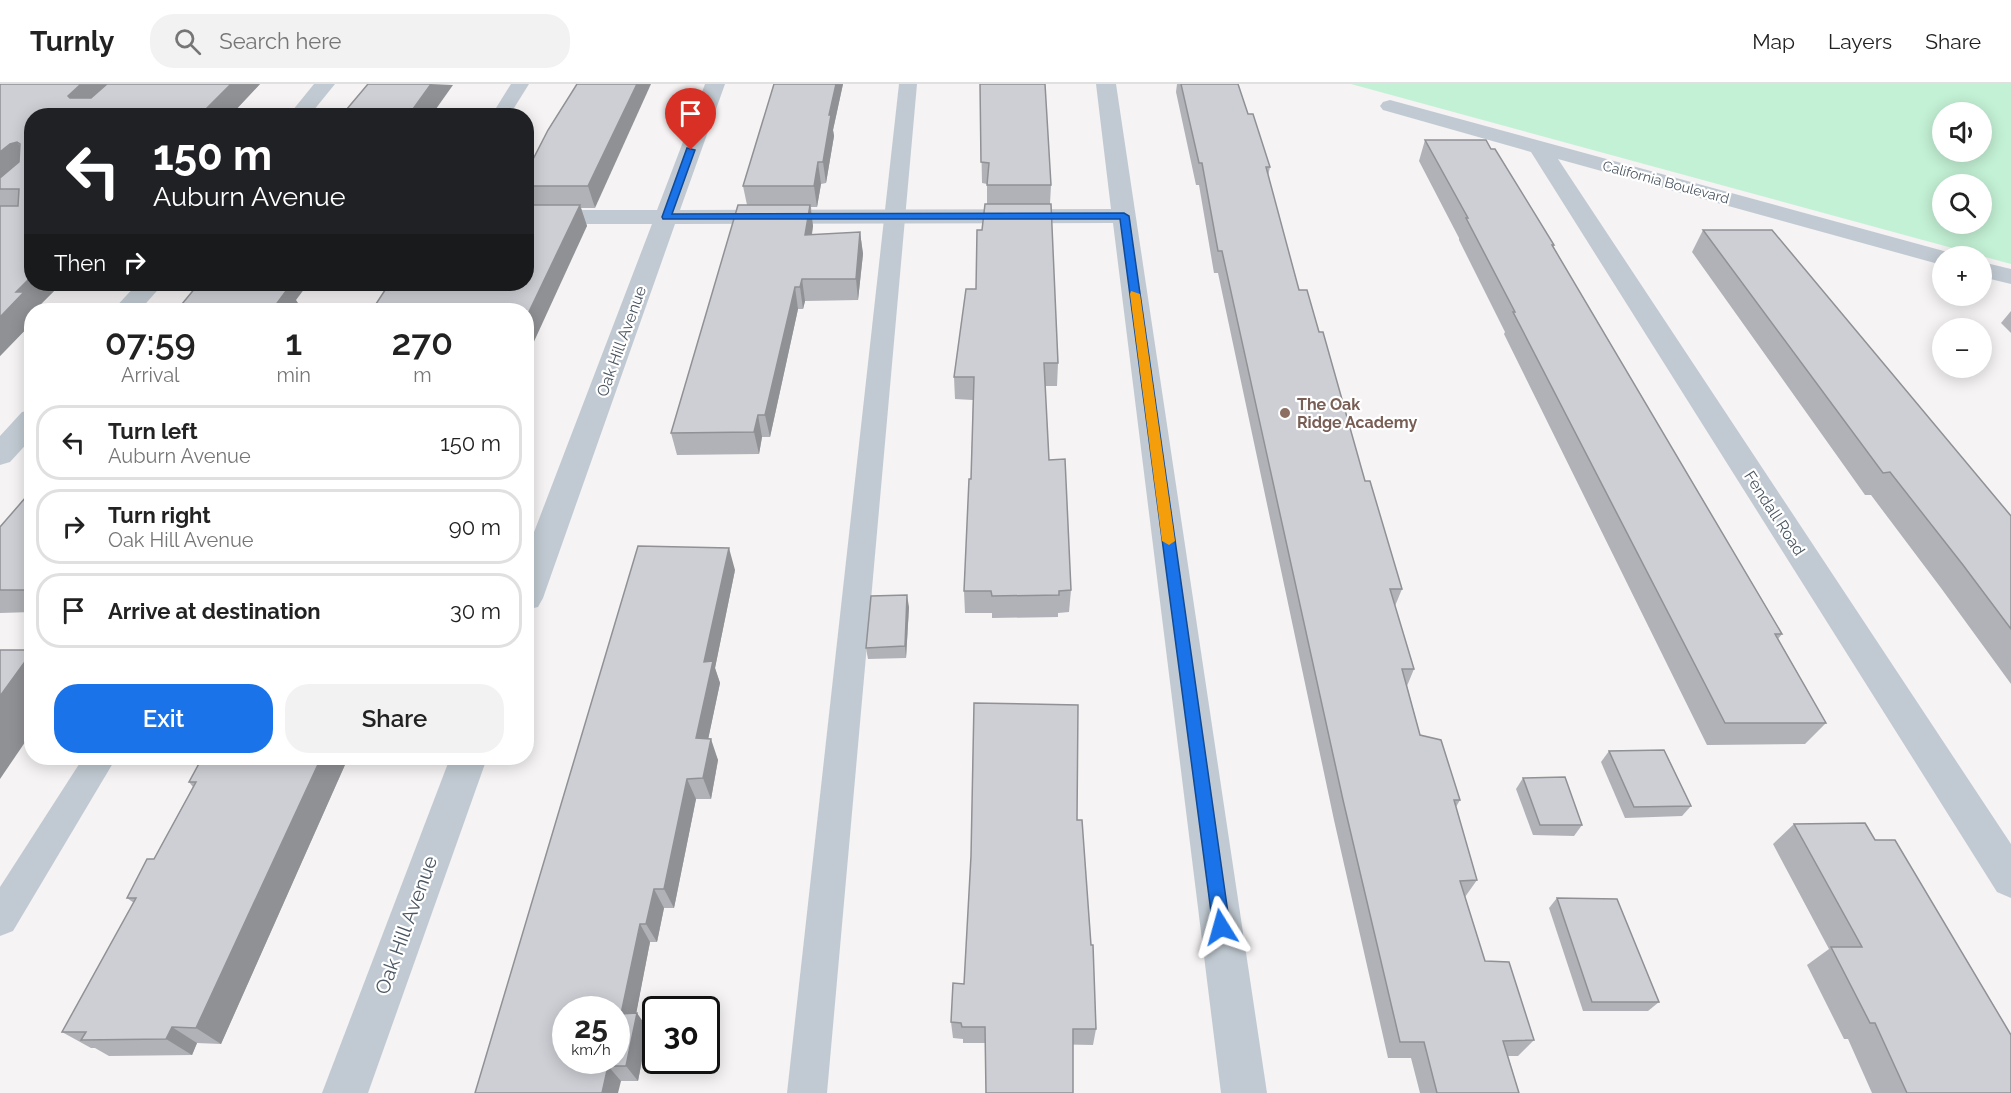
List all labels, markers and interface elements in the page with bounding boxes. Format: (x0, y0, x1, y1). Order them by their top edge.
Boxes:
search box (150, 14, 570, 68)
text: Turnly (30, 25, 114, 58)
icon: search (171, 25, 204, 58)
text: Search here (219, 28, 341, 54)
text: Map (1752, 29, 1795, 54)
text: Layers (1828, 29, 1892, 54)
text: Share (1925, 29, 1981, 54)
pin (665, 88, 716, 150)
icon: arrive (674, 97, 707, 130)
map controls (1932, 102, 1992, 378)
button: sound (1932, 102, 1992, 162)
text: 150 m (153, 131, 272, 180)
icon: left (54, 132, 132, 210)
street label: California Boulevard (1601, 157, 1731, 207)
button: search (1932, 174, 1992, 234)
text: Auburn Avenue (153, 181, 346, 212)
icon: right (118, 246, 151, 279)
button: + (1932, 246, 1992, 306)
text: Then (54, 250, 106, 276)
street label: Oak Hill Avenue (593, 283, 650, 399)
button: − (1932, 318, 1992, 378)
text: 07:59 (105, 321, 196, 363)
text: 1 (285, 321, 302, 363)
text: 270 (392, 321, 453, 363)
text: Arrival (121, 363, 180, 387)
text: min (276, 363, 311, 387)
text: m (413, 363, 432, 387)
place label: The Oak Ridge Academy (1297, 395, 1417, 432)
marker: The Oak Ridge Academy (1278, 406, 1292, 420)
text: Turn left (108, 418, 198, 444)
icon: left (57, 426, 90, 459)
text: 150 m (440, 430, 501, 456)
text: Auburn Avenue (108, 444, 251, 468)
street label: Fendall Road (1740, 467, 1809, 559)
text: Turn right (108, 502, 211, 528)
icon: right (57, 510, 90, 543)
text: 90 m (449, 514, 501, 540)
text: Oak Hill Avenue (108, 528, 254, 552)
icon: arrive (57, 594, 90, 627)
text: Arrive at destination (108, 598, 321, 624)
text: 30 m (450, 598, 501, 624)
button: Exit (54, 684, 273, 753)
button: Share (285, 684, 504, 753)
street label: Oak Hill Avenue (370, 852, 442, 998)
position arrow (1189, 895, 1253, 959)
speed limit sign: 30 (642, 996, 720, 1074)
text: 25 (574, 1010, 608, 1045)
text: km/h (571, 1041, 611, 1059)

